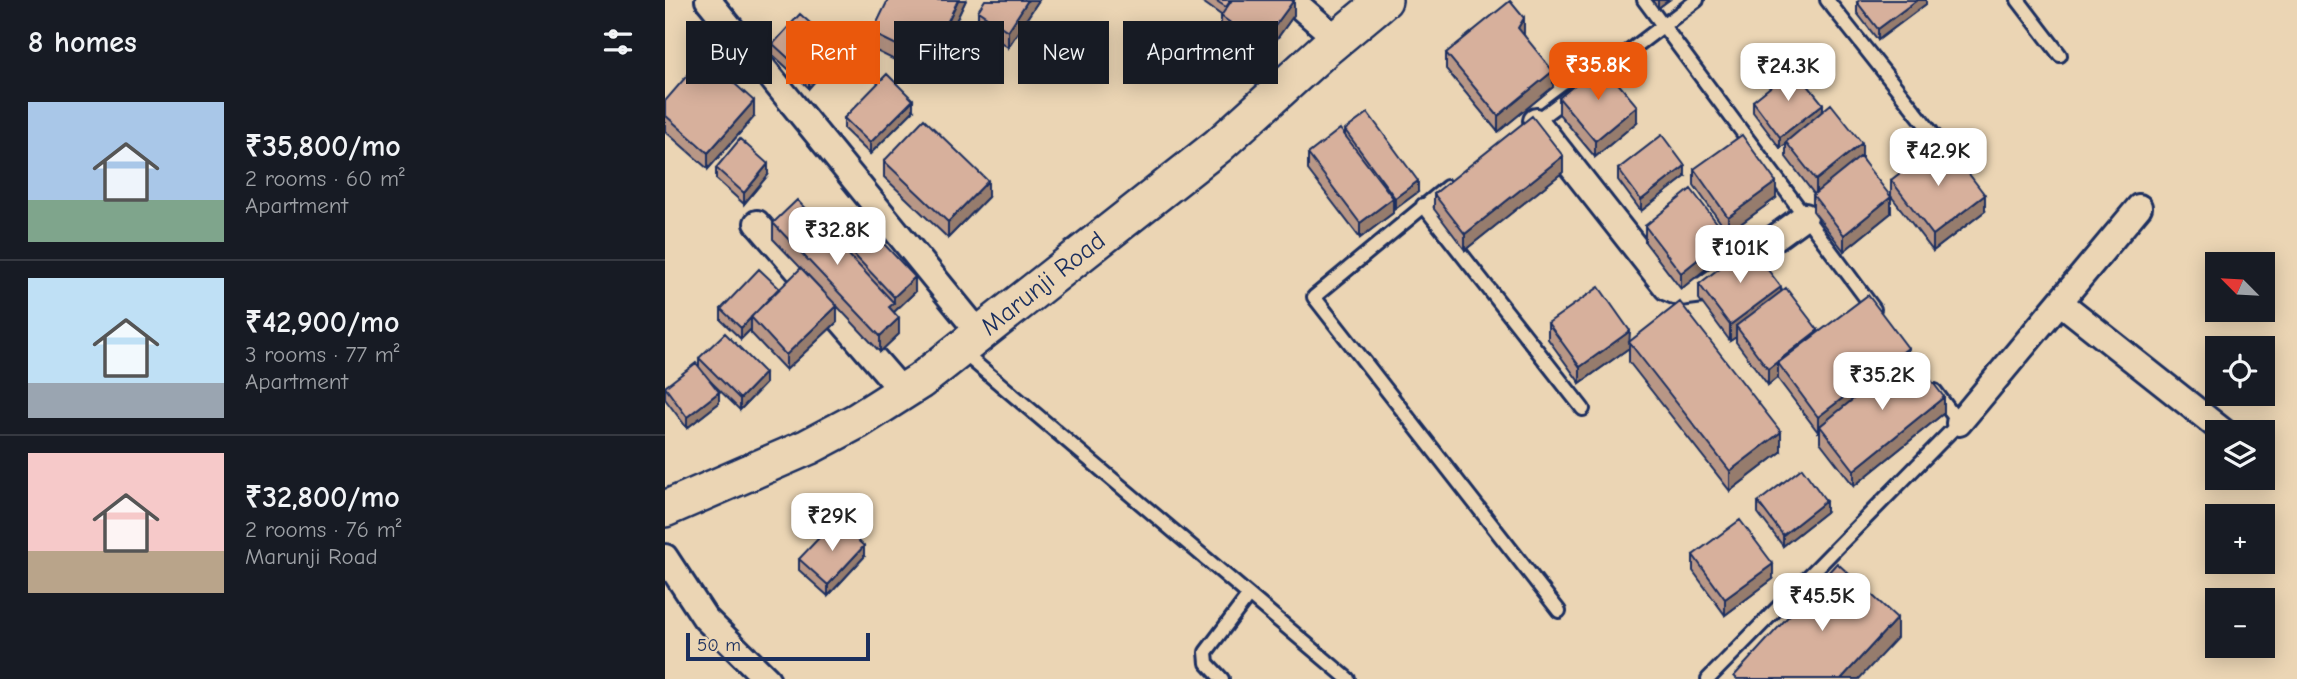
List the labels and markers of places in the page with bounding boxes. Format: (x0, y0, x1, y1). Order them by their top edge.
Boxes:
pin: ₹35.8K (1541, 42, 1655, 102)
pin: ₹24.3K (1731, 43, 1845, 103)
pin: ₹42.9K (1881, 128, 1995, 188)
pin: ₹32.8K (780, 208, 894, 267)
pin: ₹101K (1691, 226, 1789, 285)
pin: ₹35.2K (1825, 352, 1939, 412)
pin: ₹29K (791, 494, 873, 553)
pin: ₹45.5K (1765, 574, 1879, 633)

